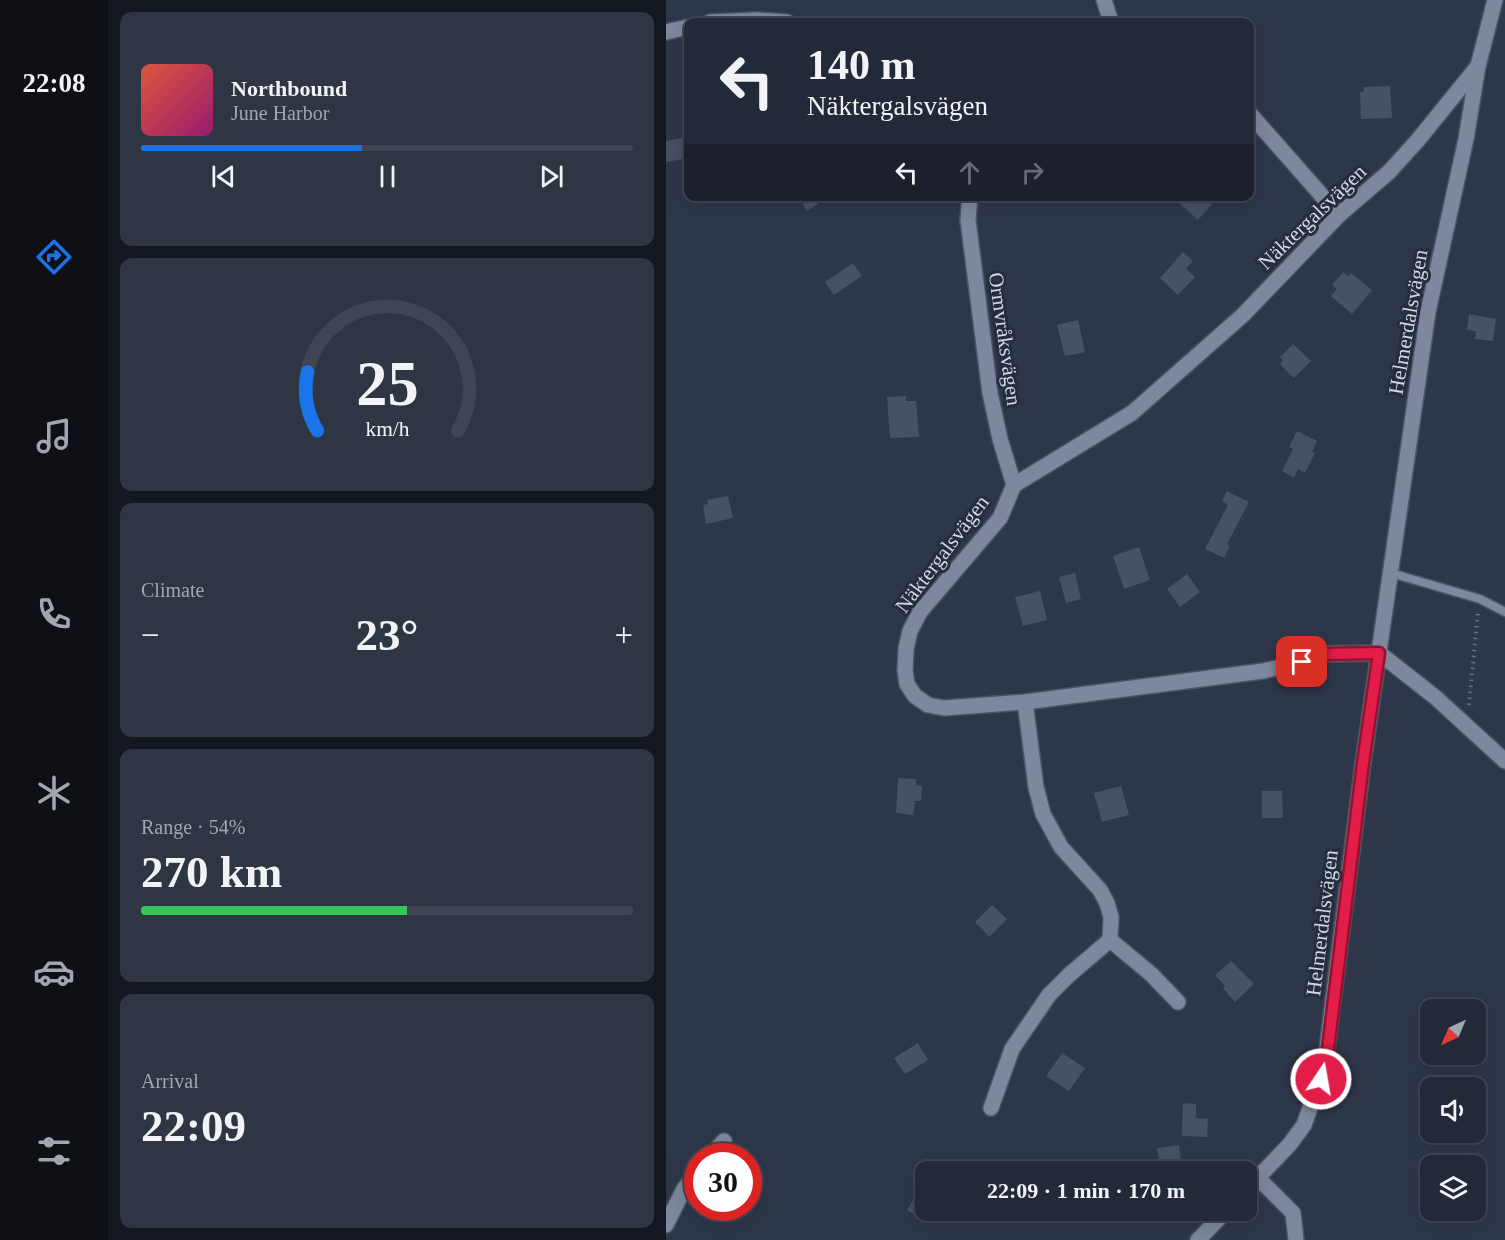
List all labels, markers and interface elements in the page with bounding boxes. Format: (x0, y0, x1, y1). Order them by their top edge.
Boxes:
icon: left (708, 42, 786, 120)
text: 140 m (807, 42, 916, 88)
text: 22:08 (23, 68, 86, 98)
text: Northbound (231, 76, 347, 101)
text: Näktergalsvägen (807, 91, 988, 121)
text: June Harbor (231, 102, 329, 124)
icon: left (890, 156, 923, 189)
icon: ahead (953, 156, 986, 189)
icon: right (1016, 156, 1049, 189)
street label: Näktergalsvägen (1253, 159, 1371, 275)
icon: previous (207, 160, 240, 193)
icon: pause (371, 160, 404, 193)
icon: next (535, 160, 568, 193)
icon: directions (33, 236, 75, 278)
street label: Helmerdalsvägen (1383, 247, 1433, 396)
street label: Ormvråksvägen (984, 271, 1026, 408)
text: 25 (356, 350, 418, 419)
icon: music (33, 415, 75, 457)
text: km/h (365, 418, 409, 442)
street label: Näktergalsvägen (890, 490, 994, 617)
text: Climate (141, 579, 204, 601)
icon: phone (33, 593, 75, 635)
text: 23° (356, 610, 419, 660)
text: − (141, 617, 160, 653)
text: + (614, 617, 633, 653)
pin (1276, 636, 1327, 687)
icon: arrive (1285, 645, 1318, 678)
icon: climate (33, 772, 75, 814)
text: Range · 54% (141, 816, 245, 838)
text: 270 km (141, 847, 282, 897)
street label: Helmerdalsvägen (1301, 848, 1343, 997)
icon: car (33, 951, 75, 993)
north arrow (1420, 999, 1486, 1065)
map controls (1420, 999, 1486, 1221)
position arrow (1289, 1047, 1353, 1111)
text: Arrival (141, 1070, 199, 1092)
button: sound (1420, 1077, 1486, 1143)
text: 22:09 (141, 1101, 246, 1151)
icon: filters (33, 1130, 75, 1172)
speed limit sign: 30 (684, 1143, 762, 1221)
button: layers (1420, 1155, 1486, 1221)
text: 22:09 · 1 min · 170 m (987, 1178, 1185, 1203)

